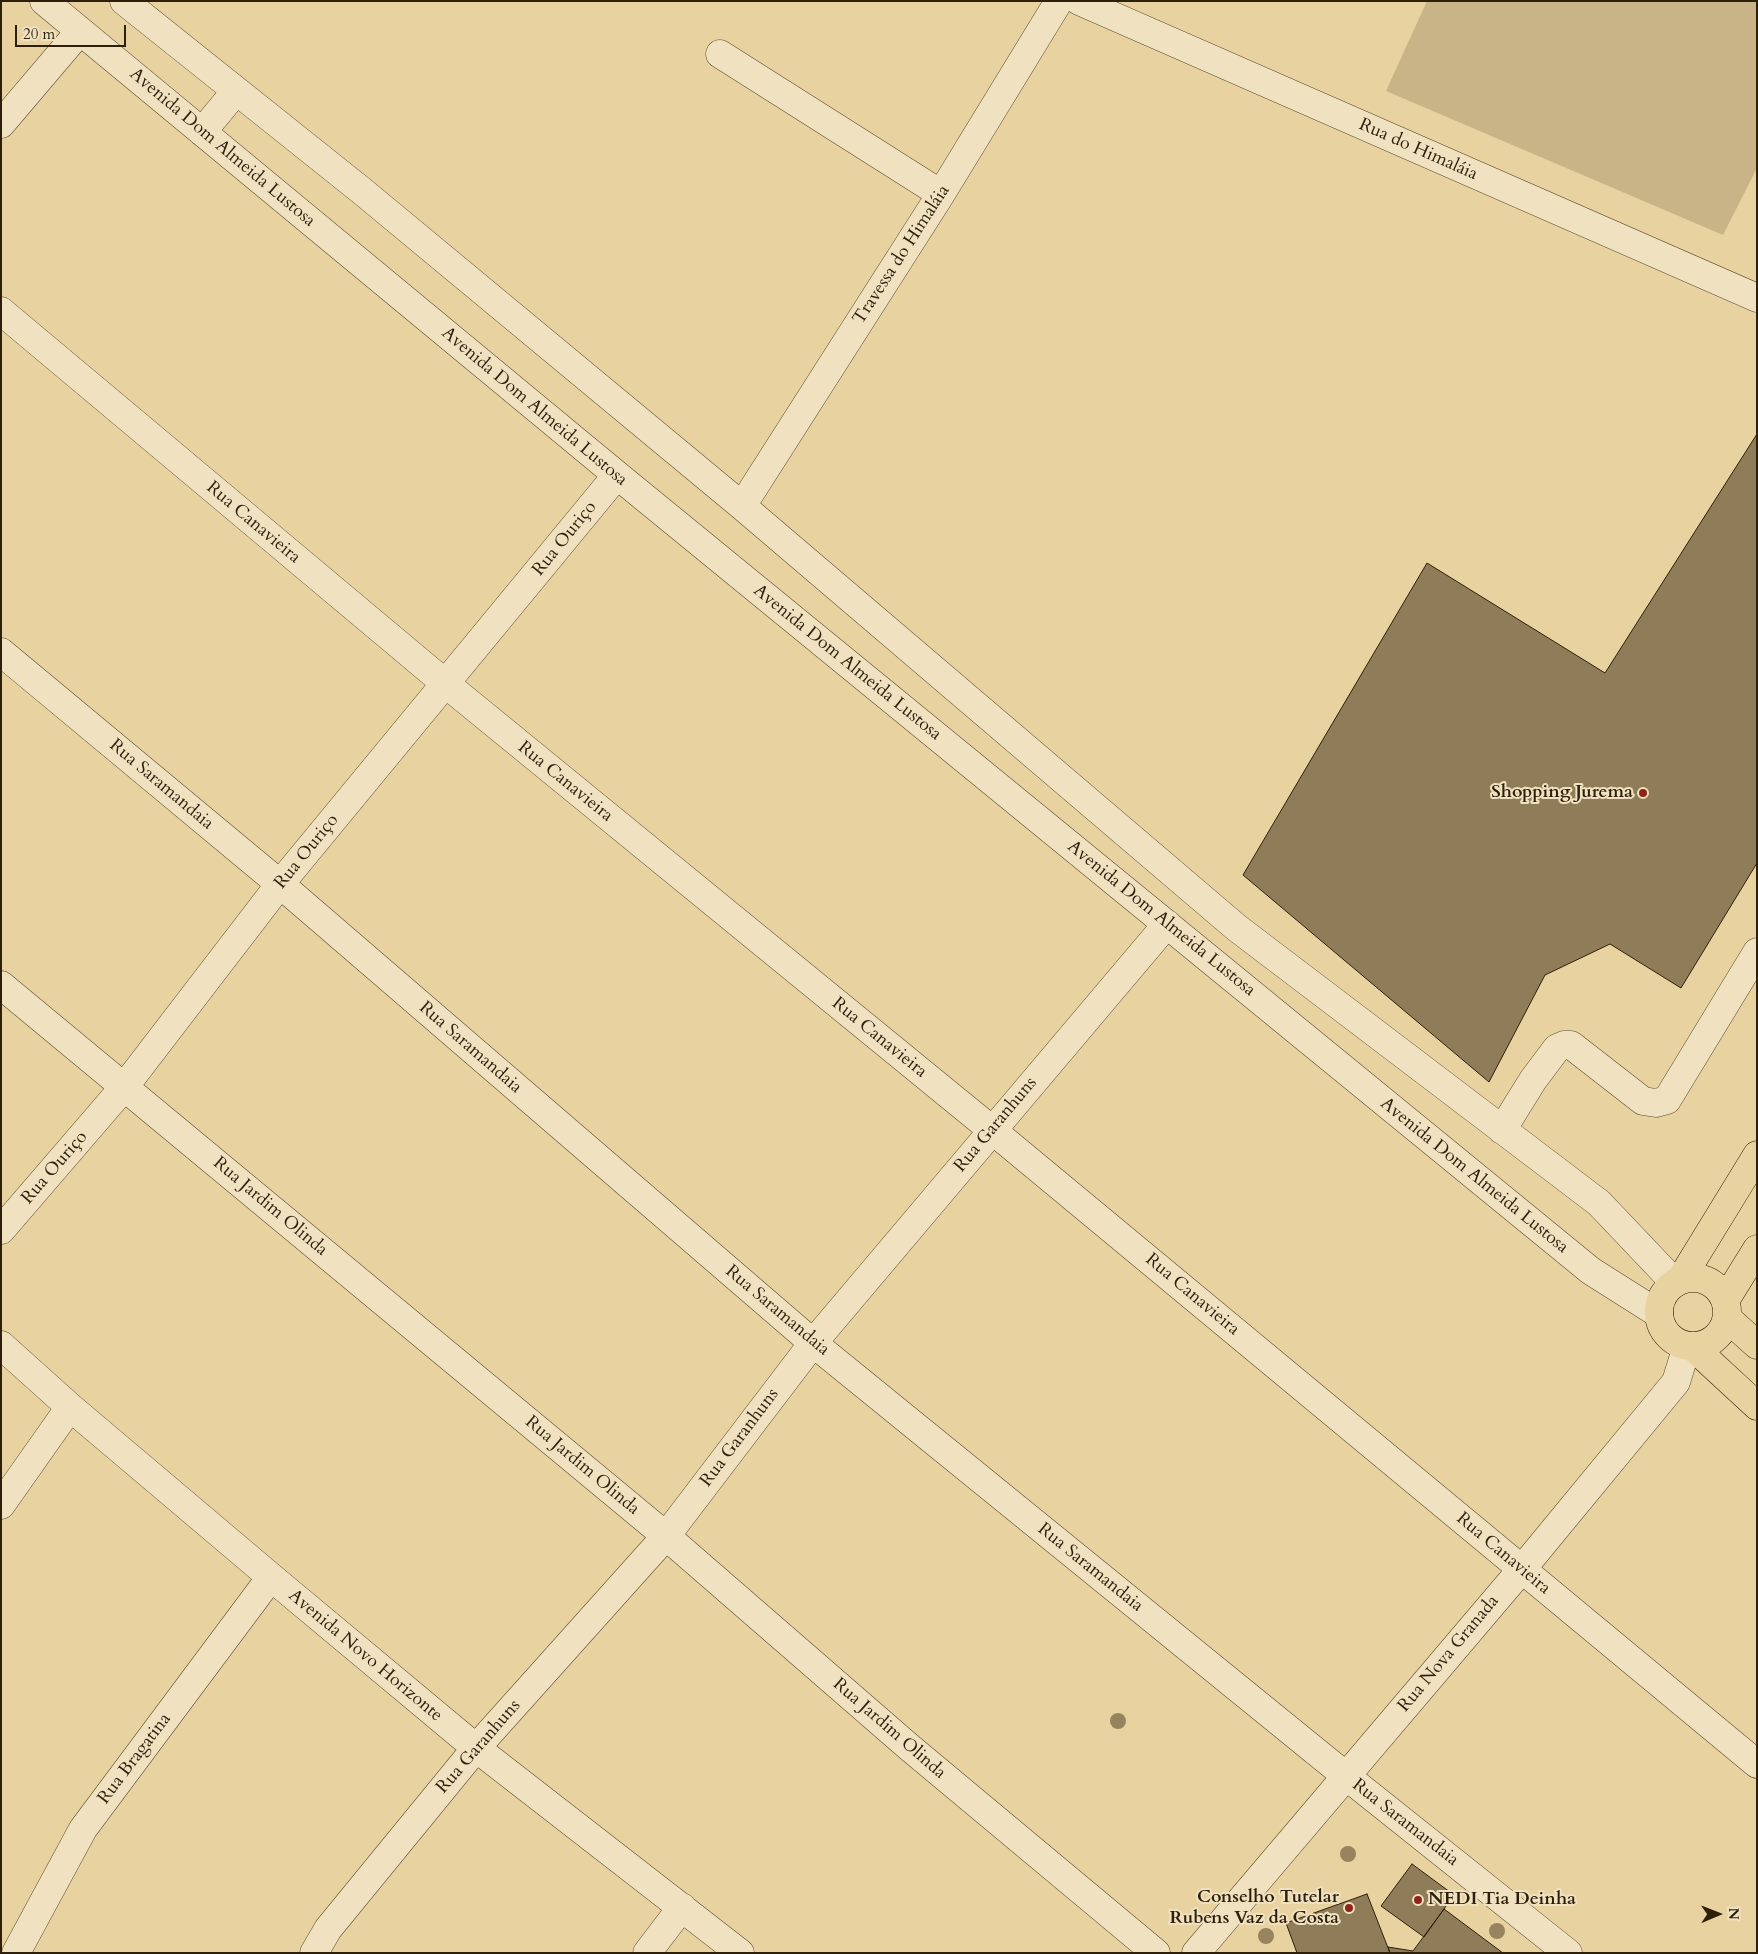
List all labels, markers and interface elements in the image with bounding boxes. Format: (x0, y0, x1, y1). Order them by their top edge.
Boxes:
scale bar (18, 15, 129, 47)
text: 20 m (23, 24, 55, 44)
street label: Avenida Dom Almeida Lustosa (125, 64, 319, 232)
street label: Rua do Himaláia (1355, 114, 1481, 186)
street label: Travessa do Himaláia (849, 181, 955, 329)
street label: Avenida Dom Almeida Lustosa (437, 323, 631, 491)
street label: Rua Canavieira (202, 477, 304, 569)
street label: Rua Ouriço (528, 497, 602, 581)
street label: Avenida Dom Almeida Lustosa (748, 580, 946, 746)
street label: Rua Saramandaia (104, 735, 218, 835)
street label: Rua Canavieira (513, 737, 617, 827)
place label: Shopping Jurema (1491, 782, 1633, 804)
marker: Shopping Jurema (1637, 787, 1649, 799)
street label: Rua Ouriço (270, 810, 344, 894)
street label: Avenida Dom Almeida Lustosa (1062, 836, 1260, 1002)
street label: Rua Canavieira (827, 993, 931, 1083)
street label: Rua Saramandaia (414, 997, 526, 1099)
street label: Rua Garanhuns (950, 1073, 1042, 1177)
street label: Avenida Dom Almeida Lustosa (1375, 1093, 1573, 1259)
street label: Rua Ouriço (17, 1127, 93, 1209)
street label: Rua Jardim Olinda (208, 1153, 332, 1261)
street label: Rua Canavieira (1141, 1249, 1243, 1341)
street label: Rua Saramandaia (720, 1261, 834, 1361)
street label: Rua Garanhuns (696, 1385, 784, 1491)
street label: Rua Jardim Olinda (520, 1412, 644, 1520)
street label: Rua Canavieira (1452, 1508, 1554, 1600)
street label: Rua Saramandaia (1033, 1519, 1147, 1617)
street label: Avenida Novo Horizonte (284, 1585, 446, 1727)
street label: Rua Nova Granada (1394, 1591, 1504, 1717)
street label: Rua Jardim Olinda (828, 1674, 950, 1784)
street label: Rua Garanhuns (432, 1696, 526, 1798)
street label: Rua Bragatina (94, 1709, 176, 1809)
street label: Rua Saramandaia (1347, 1775, 1463, 1871)
place label: Conselho Tutelar Rubens Vaz da Costa (1170, 1887, 1339, 1930)
place label: NEDI Tia Deinha (1428, 1889, 1576, 1911)
north arrow (1693, 1889, 1743, 1939)
marker: NEDI Tia Deinha (1412, 1894, 1424, 1906)
marker: Conselho Tutelar Rubens Vaz da Costa (1343, 1902, 1355, 1914)
text: N (1724, 1907, 1743, 1920)

